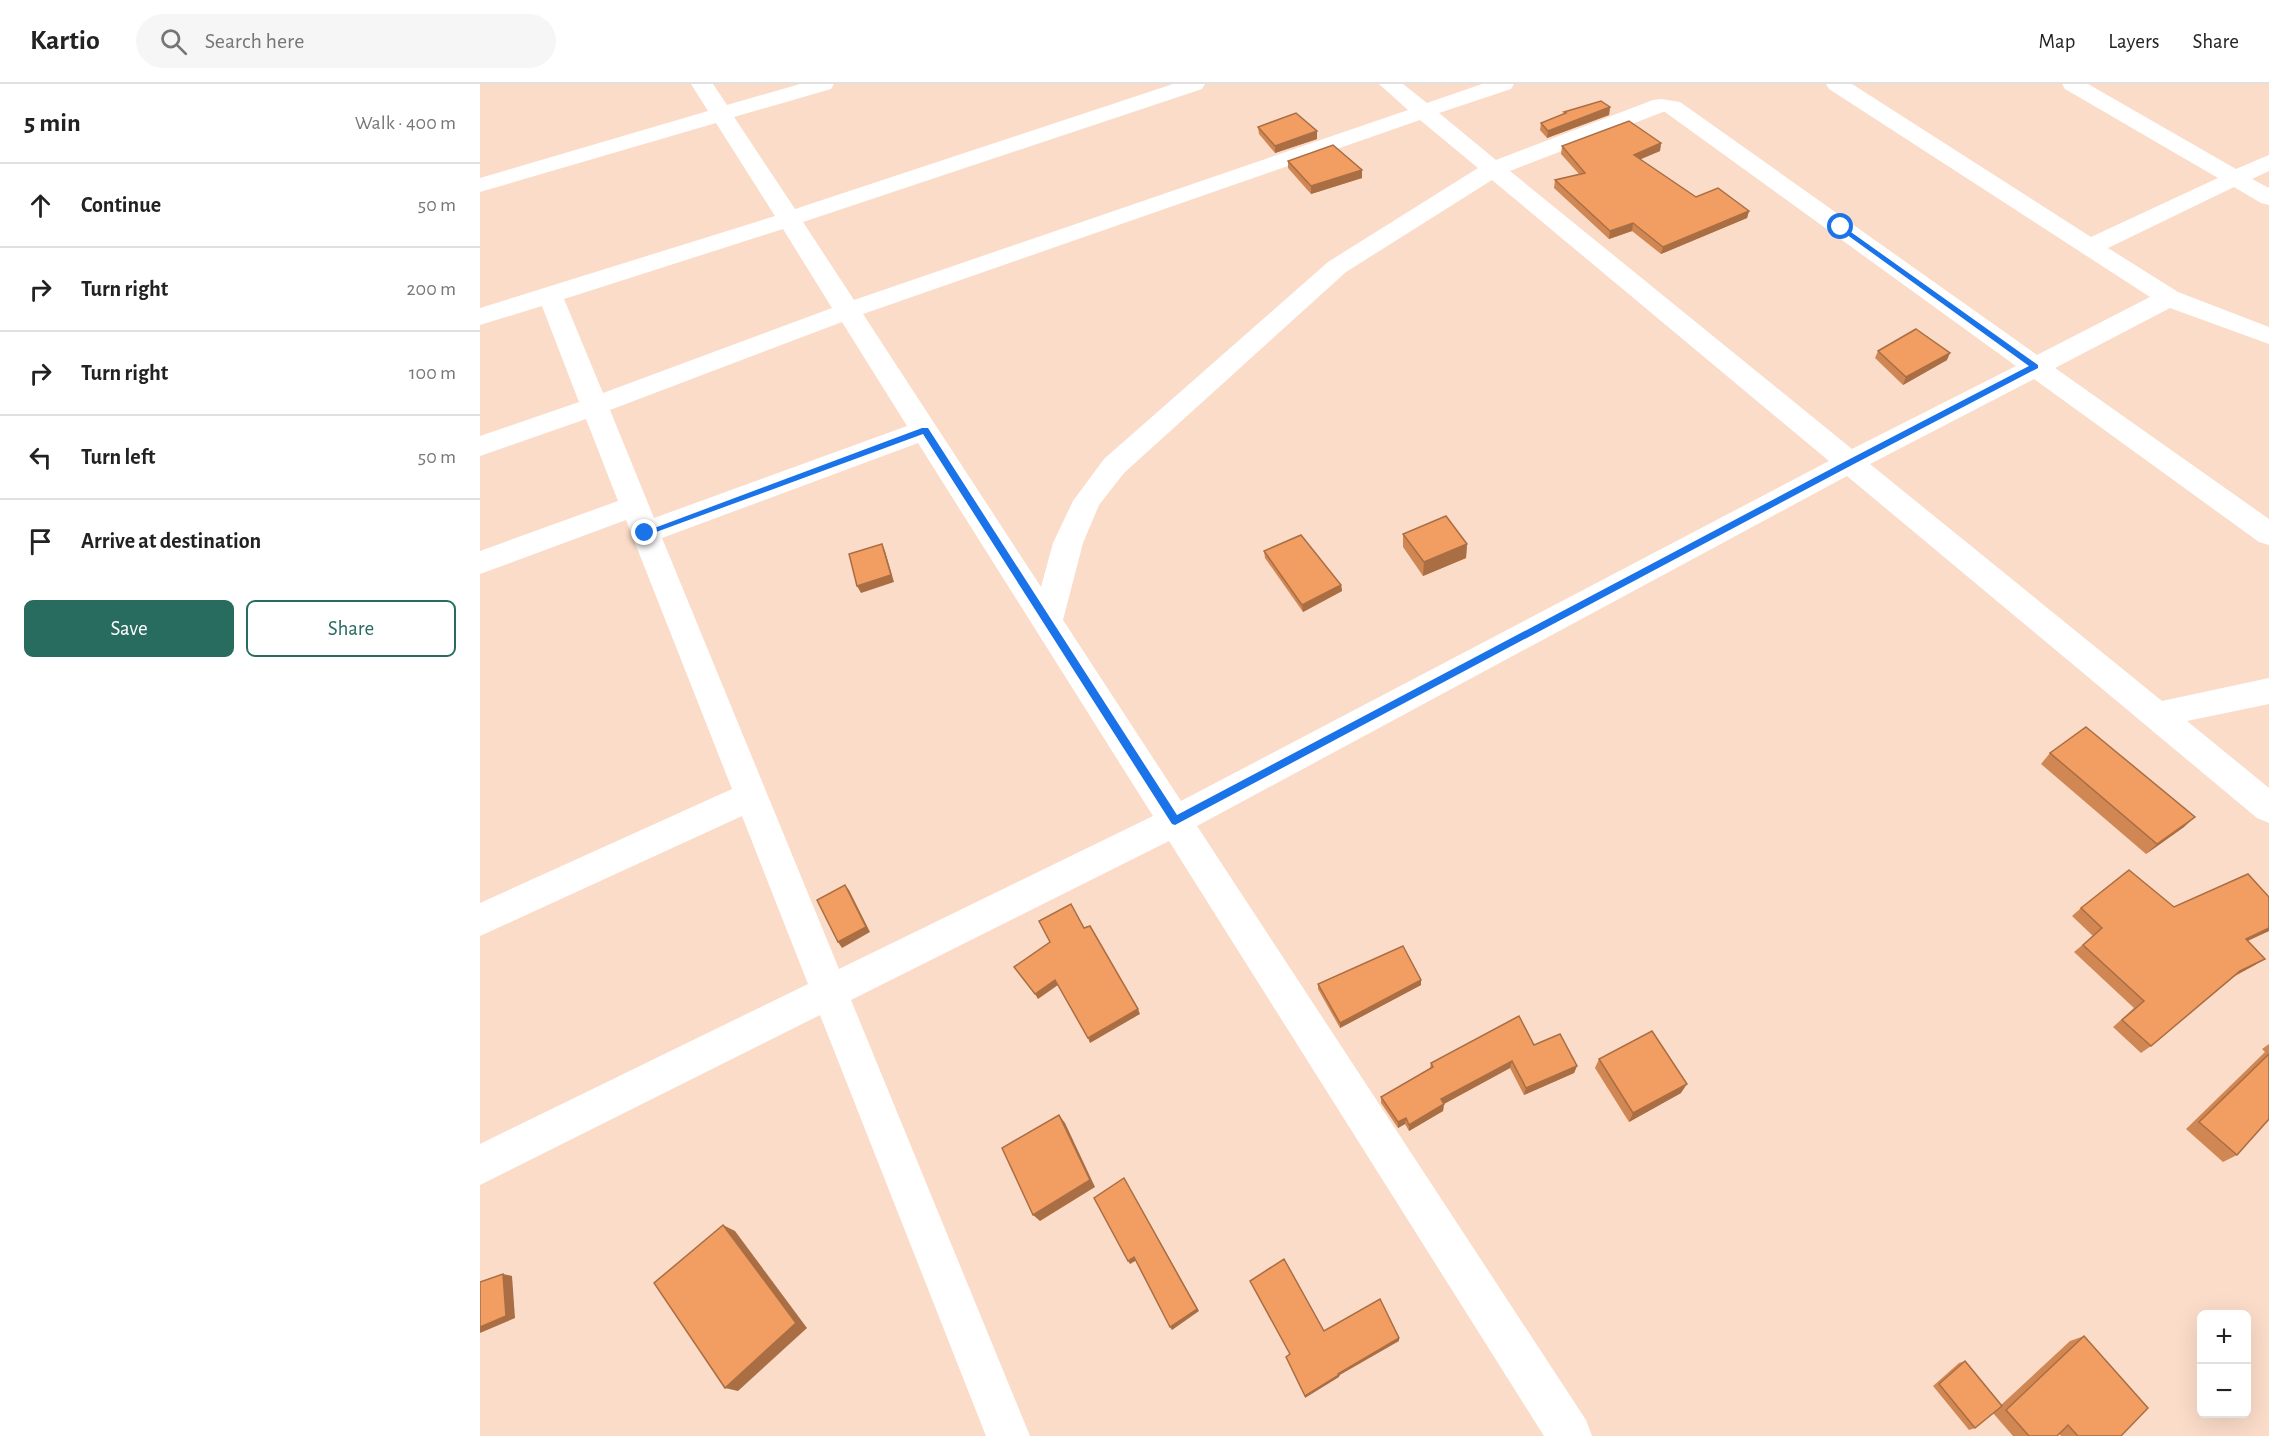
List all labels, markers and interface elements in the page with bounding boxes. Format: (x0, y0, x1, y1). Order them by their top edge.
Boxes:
search box (136, 14, 556, 68)
icon: search (157, 25, 190, 58)
text: Kartio (30, 27, 100, 55)
text: Search here (205, 30, 304, 52)
text: Map (2039, 31, 2075, 52)
text: Layers (2108, 31, 2159, 52)
text: Share (2192, 31, 2239, 52)
text: 5 min (24, 110, 81, 136)
text: Walk · 400 m (355, 113, 456, 133)
icon: ahead (24, 189, 57, 222)
text: Continue (81, 194, 161, 216)
text: 50 m (418, 195, 456, 215)
route start (1827, 213, 1853, 239)
icon: right (24, 273, 57, 306)
text: Turn right (81, 278, 168, 300)
text: 200 m (406, 279, 456, 299)
icon: right (24, 357, 57, 390)
text: Turn right (81, 362, 168, 384)
text: 100 m (409, 363, 456, 383)
icon: left (24, 441, 57, 474)
text: Turn left (81, 446, 155, 468)
text: 50 m (418, 447, 456, 467)
route end (631, 519, 657, 545)
icon: arrive (24, 525, 57, 558)
text: Arrive at destination (81, 530, 261, 552)
button: Save (24, 600, 234, 657)
button: Share (246, 600, 456, 657)
map controls (2197, 1310, 2251, 1418)
button: + (2197, 1310, 2251, 1364)
button: − (2197, 1364, 2251, 1418)

